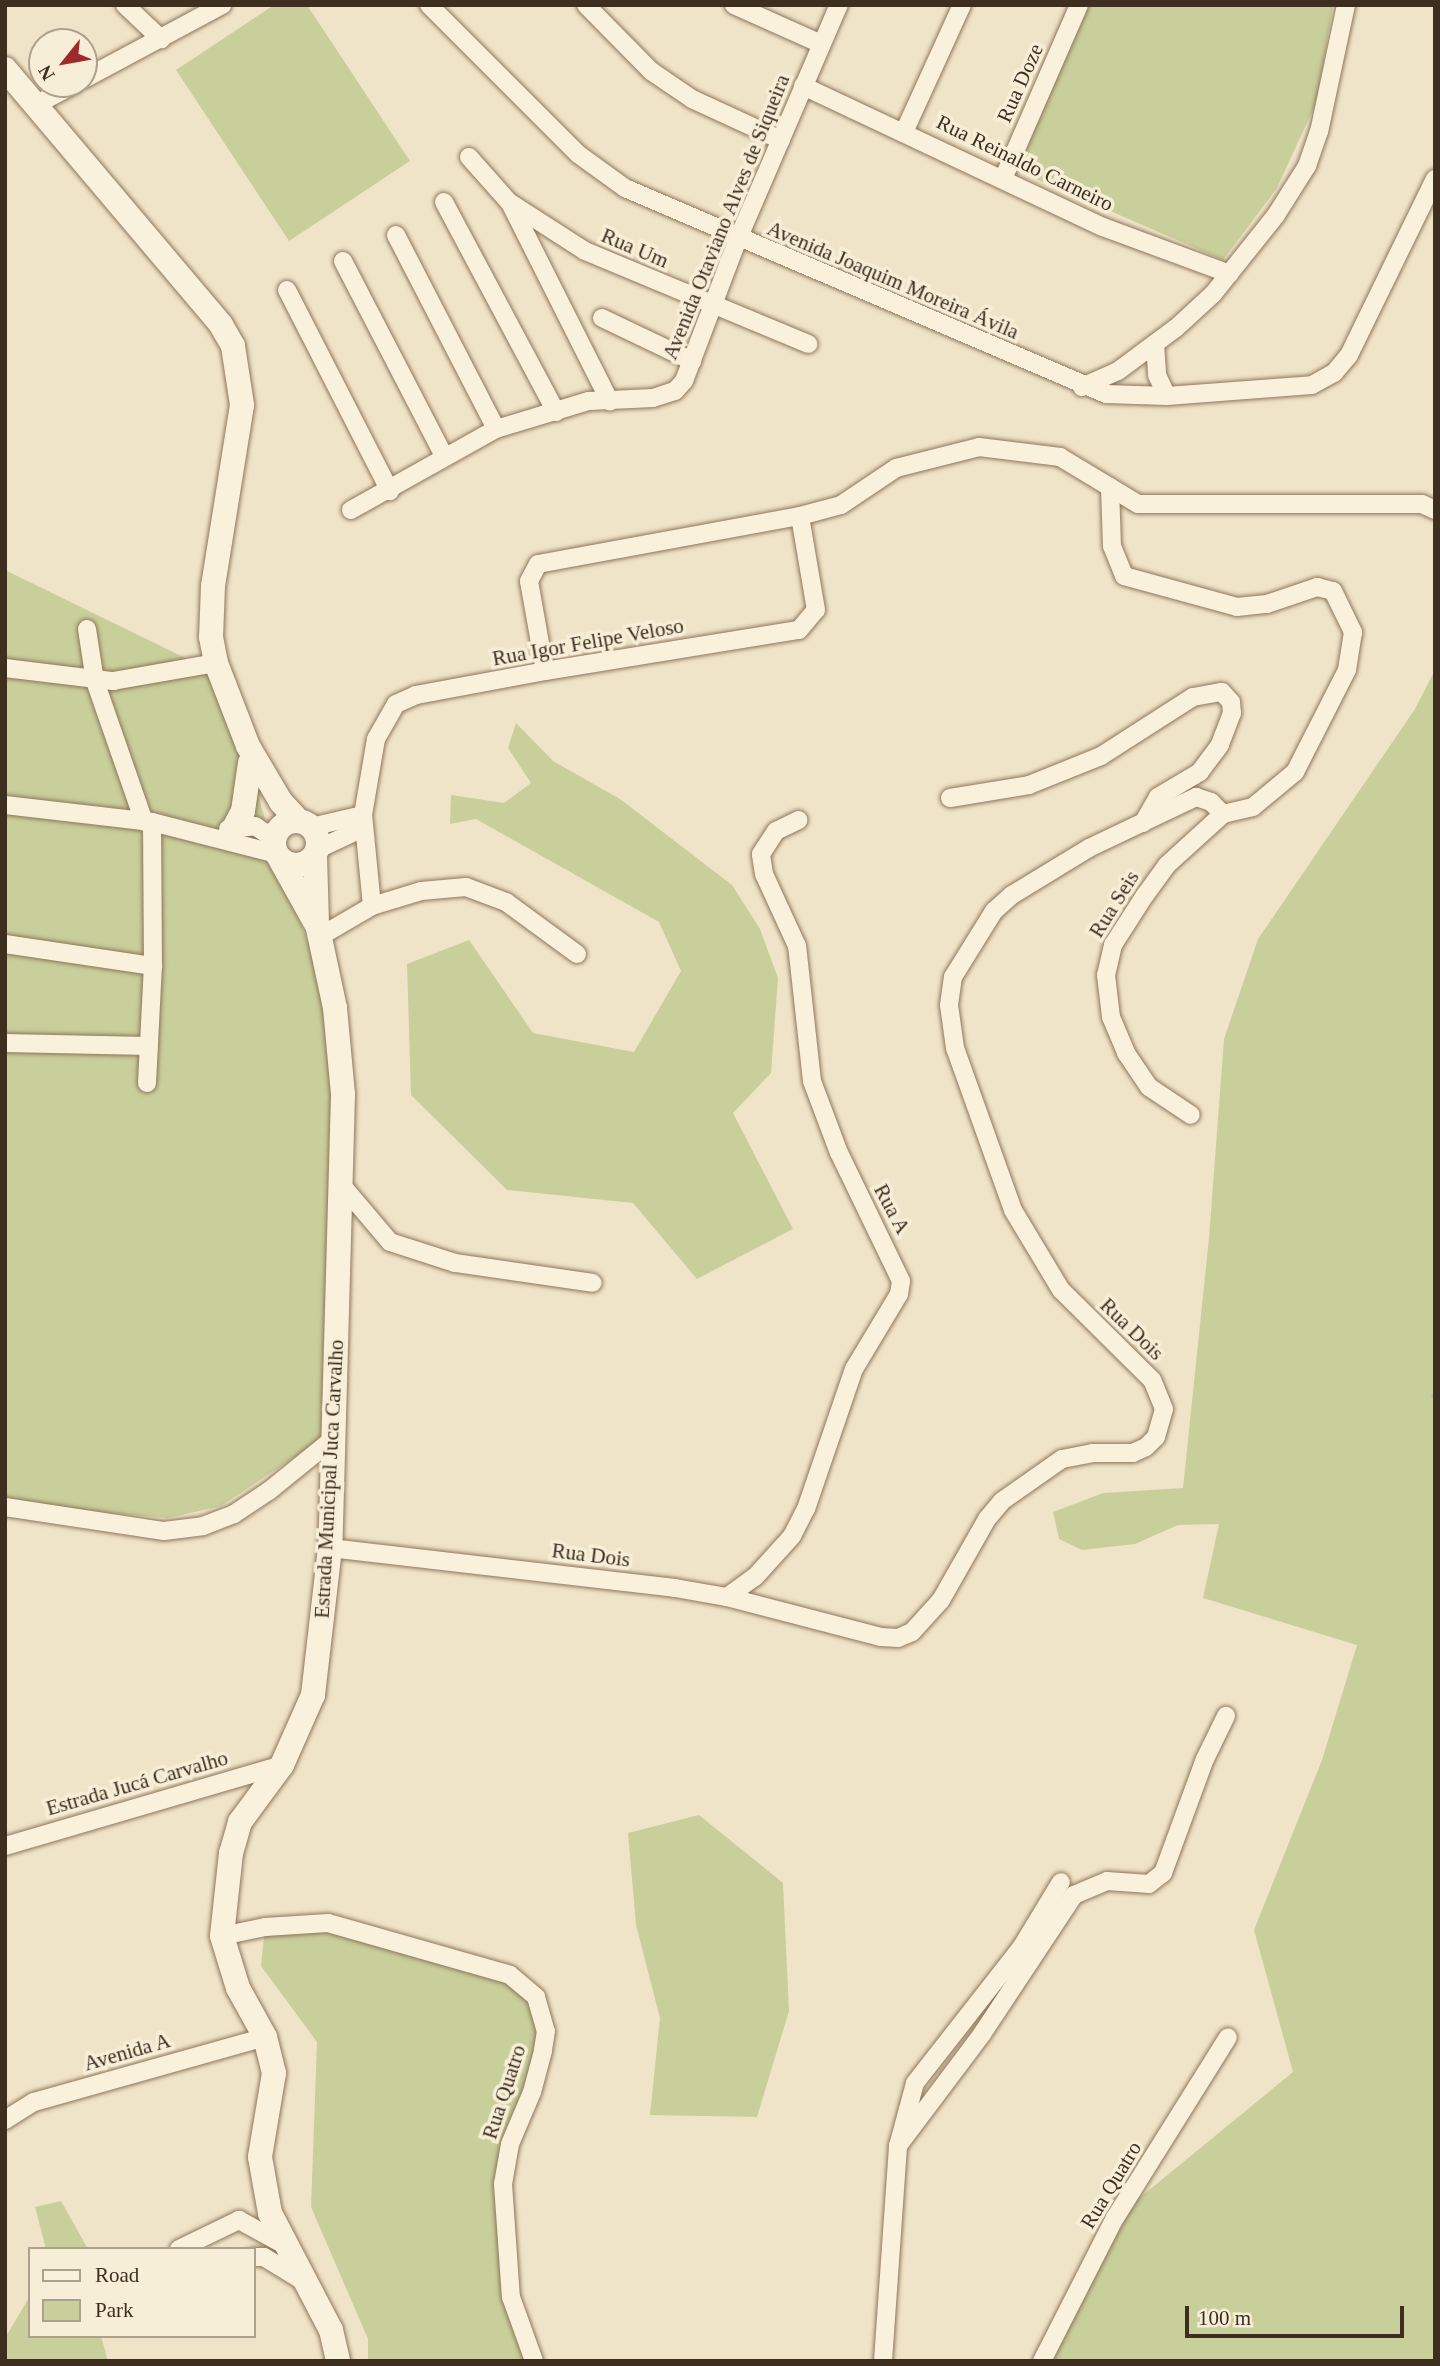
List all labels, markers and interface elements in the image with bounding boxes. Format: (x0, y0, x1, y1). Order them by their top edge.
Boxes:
north arrow (28, 28, 98, 98)
street label: Rua Doze (992, 40, 1048, 126)
text: N (34, 62, 59, 84)
street label: Avenida Otaviano Alves de Siqueira (657, 70, 795, 364)
street label: Rua Reinaldo Carneiro (932, 109, 1118, 217)
street label: Avenida Joaquim Moreira Ávila (763, 215, 1023, 345)
street label: Rua Um (598, 223, 672, 273)
street label: Rua Igor Felipe Veloso (490, 613, 686, 671)
street label: Rua Seis (1084, 866, 1144, 942)
street label: Rua A (868, 1179, 916, 1239)
street label: Rua Dois (1095, 1293, 1169, 1365)
street label: Estrada Municipal Juca Carvalho (309, 1339, 349, 1619)
street label: Rua Dois (550, 1538, 632, 1572)
street label: Estrada Jucá Carvalho (43, 1745, 231, 1821)
street label: Avenida A (80, 2027, 174, 2077)
street label: Rua Quatro (477, 2042, 531, 2142)
street label: Rua Quatro (1075, 2137, 1147, 2233)
legend (28, 2247, 256, 2338)
text: Road (95, 2263, 139, 2287)
scale bar (1188, 2292, 1407, 2336)
text: Park (95, 2298, 134, 2322)
text: 100 m (1198, 2306, 1251, 2330)

